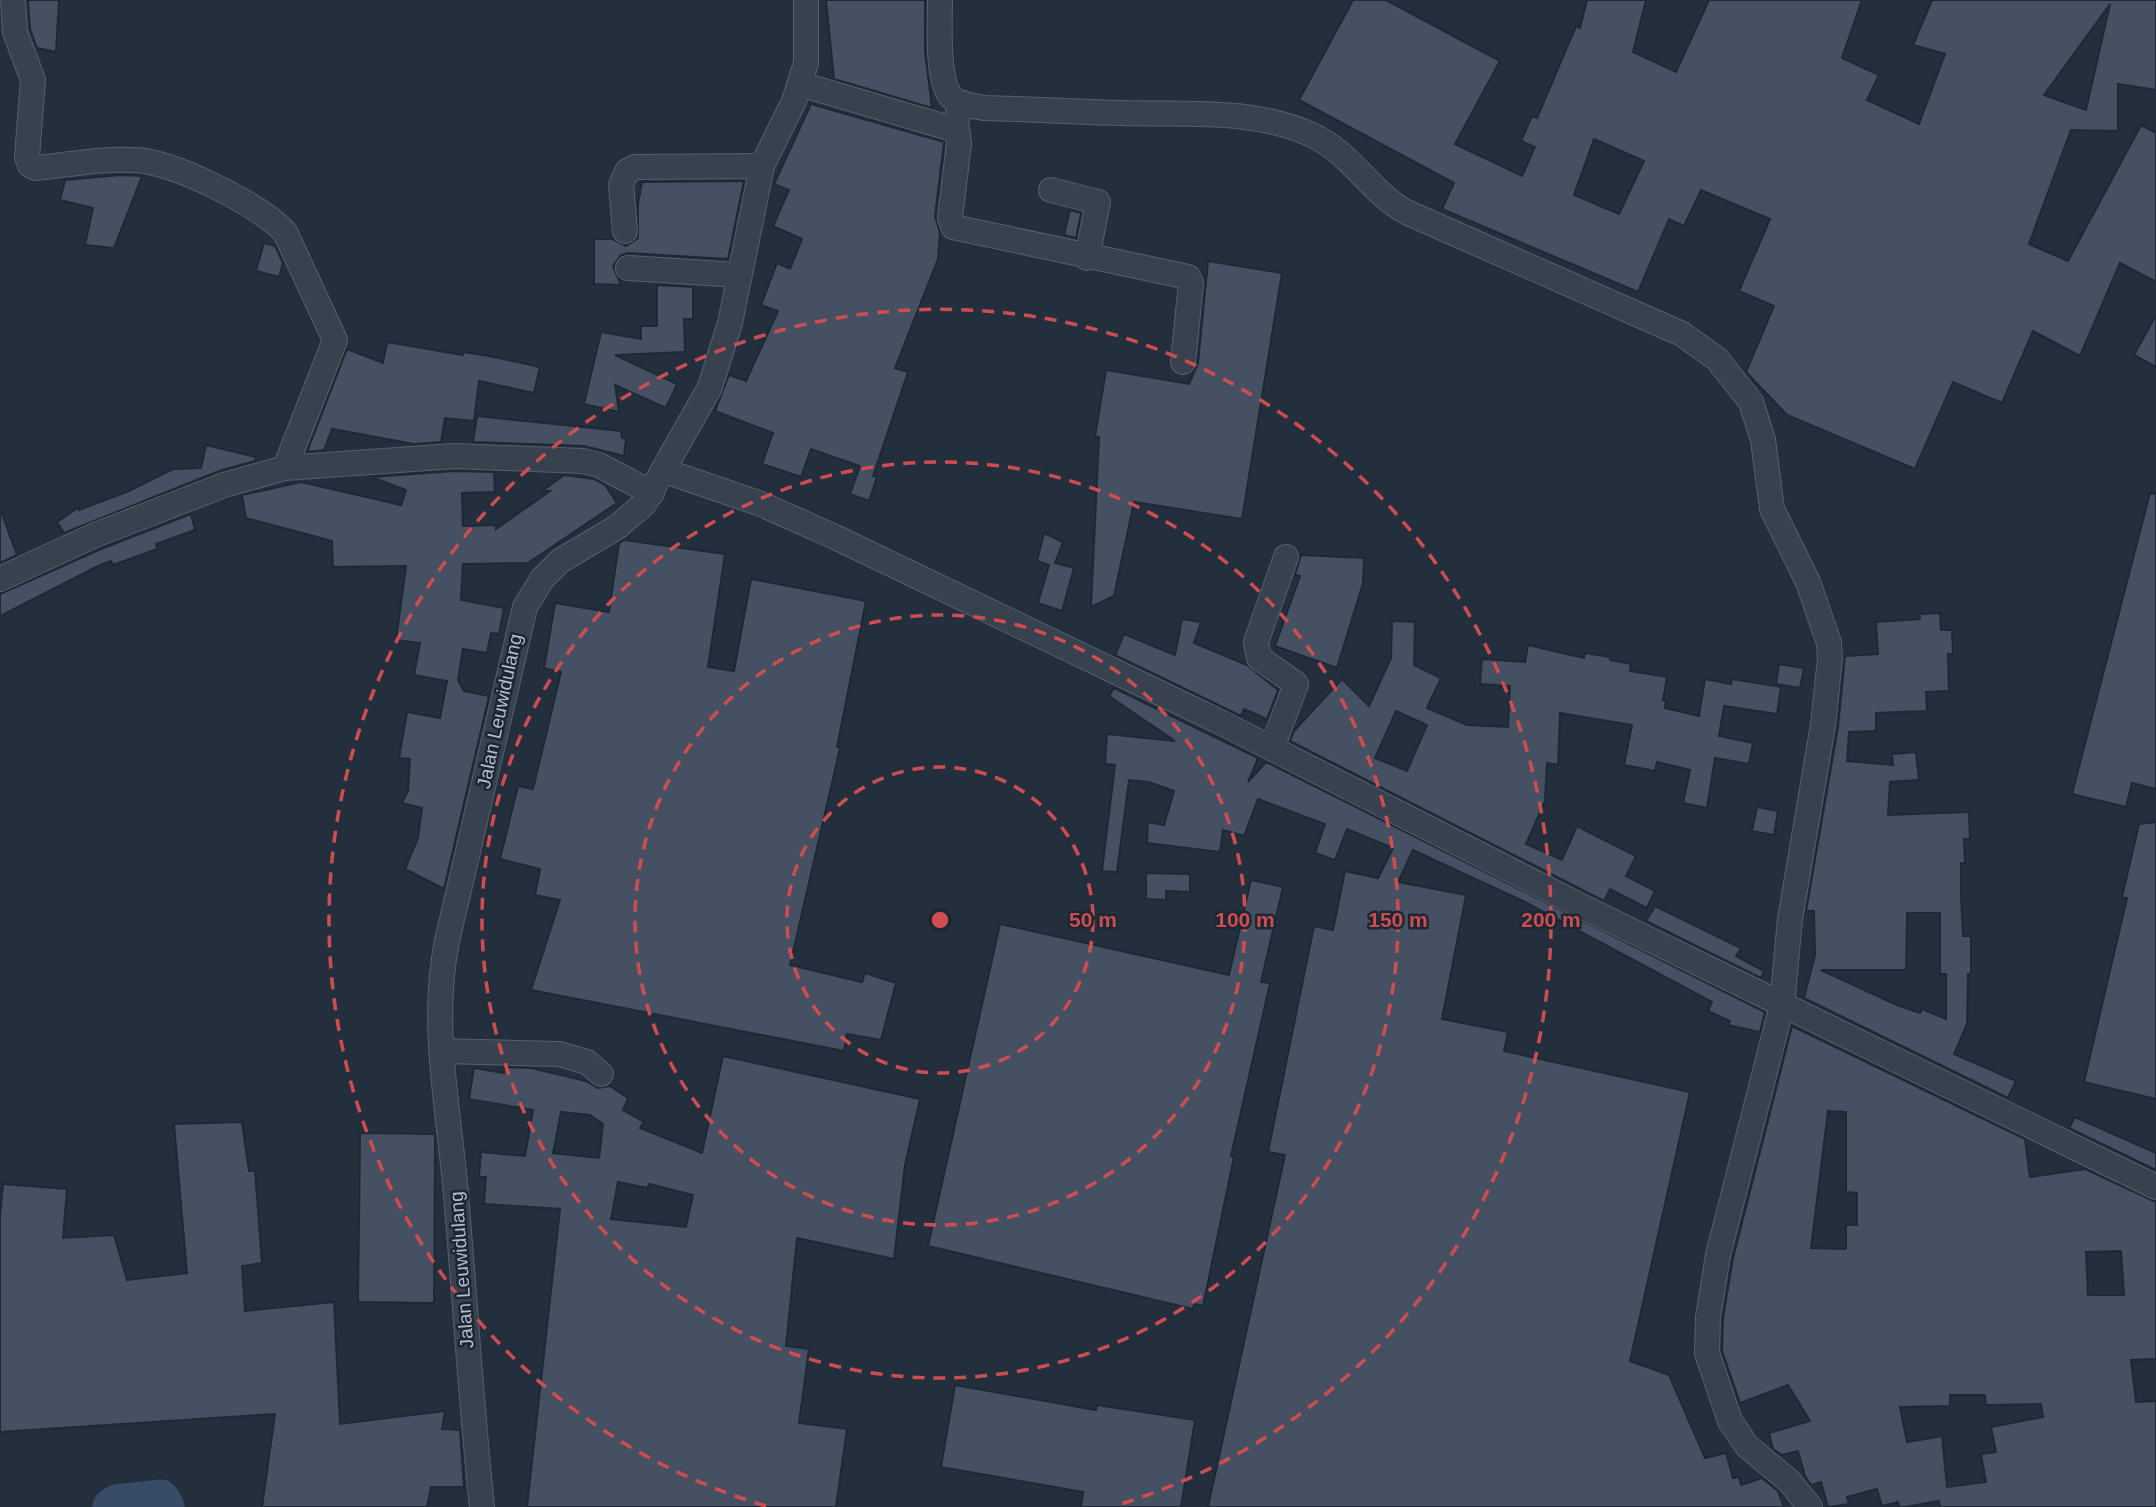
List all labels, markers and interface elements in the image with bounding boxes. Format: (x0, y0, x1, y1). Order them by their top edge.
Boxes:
street label: Jalan Leuwidulang (473, 632, 526, 790)
centre of rings (928, 908, 952, 932)
text: 50 m (1069, 908, 1117, 931)
text: 100 m (1215, 908, 1275, 931)
text: 150 m (1368, 908, 1428, 931)
text: 200 m (1521, 908, 1581, 931)
street label: Jalan Leuwidulang (446, 1191, 477, 1349)

